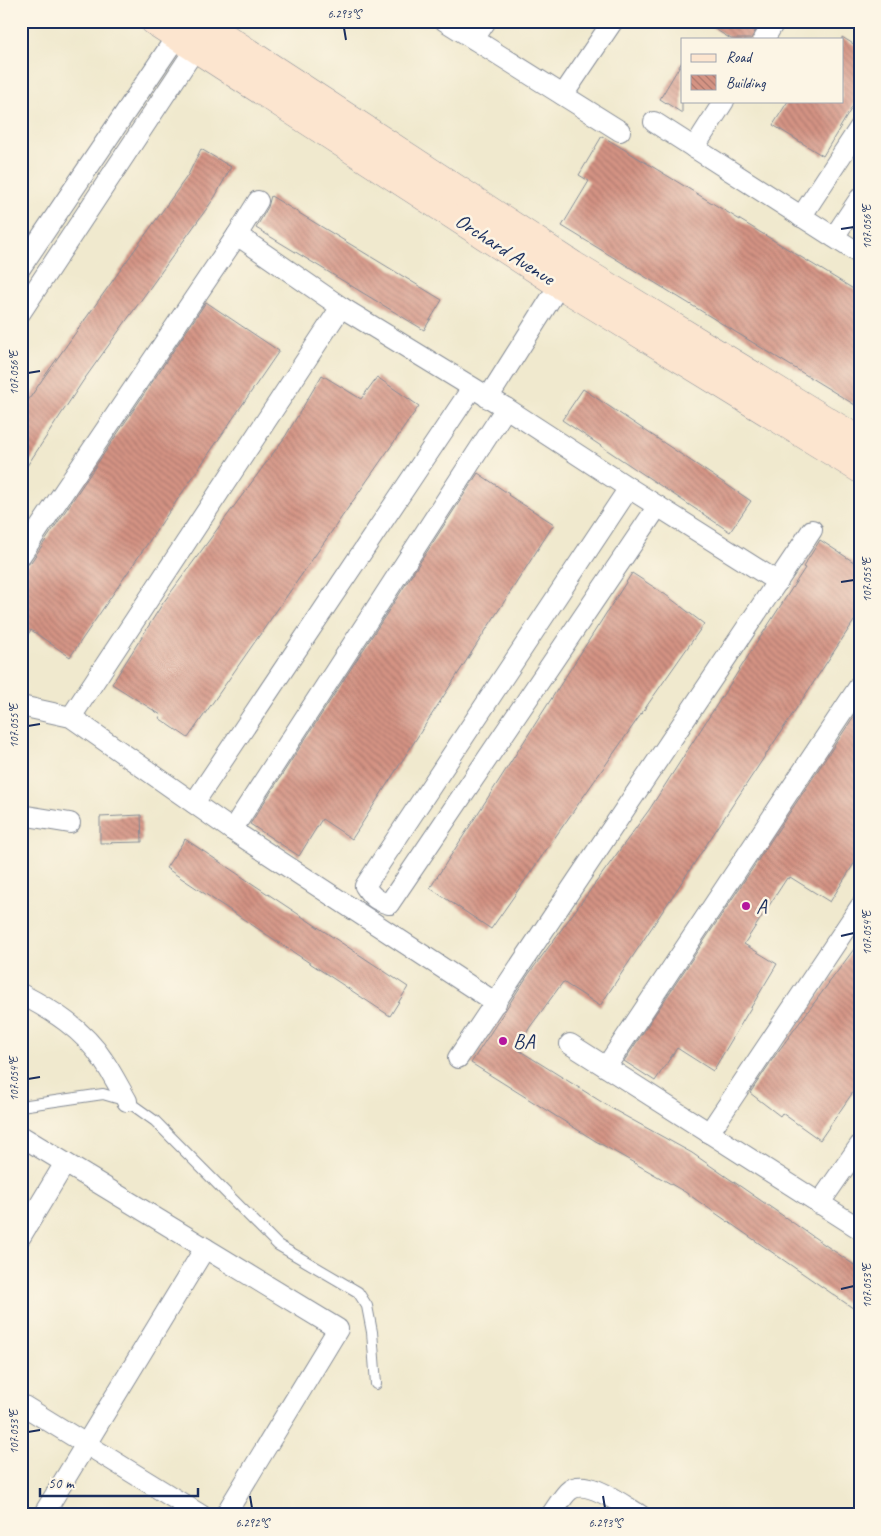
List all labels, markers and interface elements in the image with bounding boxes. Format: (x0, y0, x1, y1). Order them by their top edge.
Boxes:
text: 6.293°S (327, 6, 363, 22)
legend (681, 38, 844, 102)
text: Road (726, 48, 753, 67)
text: Building (726, 74, 766, 93)
text: 107.056°E (859, 203, 875, 249)
street label: Orchard Avenue (450, 207, 561, 292)
text: 107.056°E (6, 349, 22, 395)
text: 107.055°E (859, 556, 875, 602)
text: 107.055°E (6, 702, 22, 748)
place label: A (756, 893, 768, 919)
marker: A (740, 900, 752, 912)
text: 107.054°E (859, 909, 875, 955)
place label: BA (513, 1028, 536, 1054)
marker: BA (497, 1035, 509, 1047)
text: 107.054°E (6, 1055, 22, 1101)
text: 107.053°E (859, 1262, 875, 1308)
text: 107.053°E (6, 1408, 22, 1454)
scale bar (40, 1466, 198, 1498)
text: 50 m (48, 1474, 75, 1493)
text: 6.292°S (235, 1515, 271, 1531)
text: 6.293°S (588, 1515, 624, 1531)

